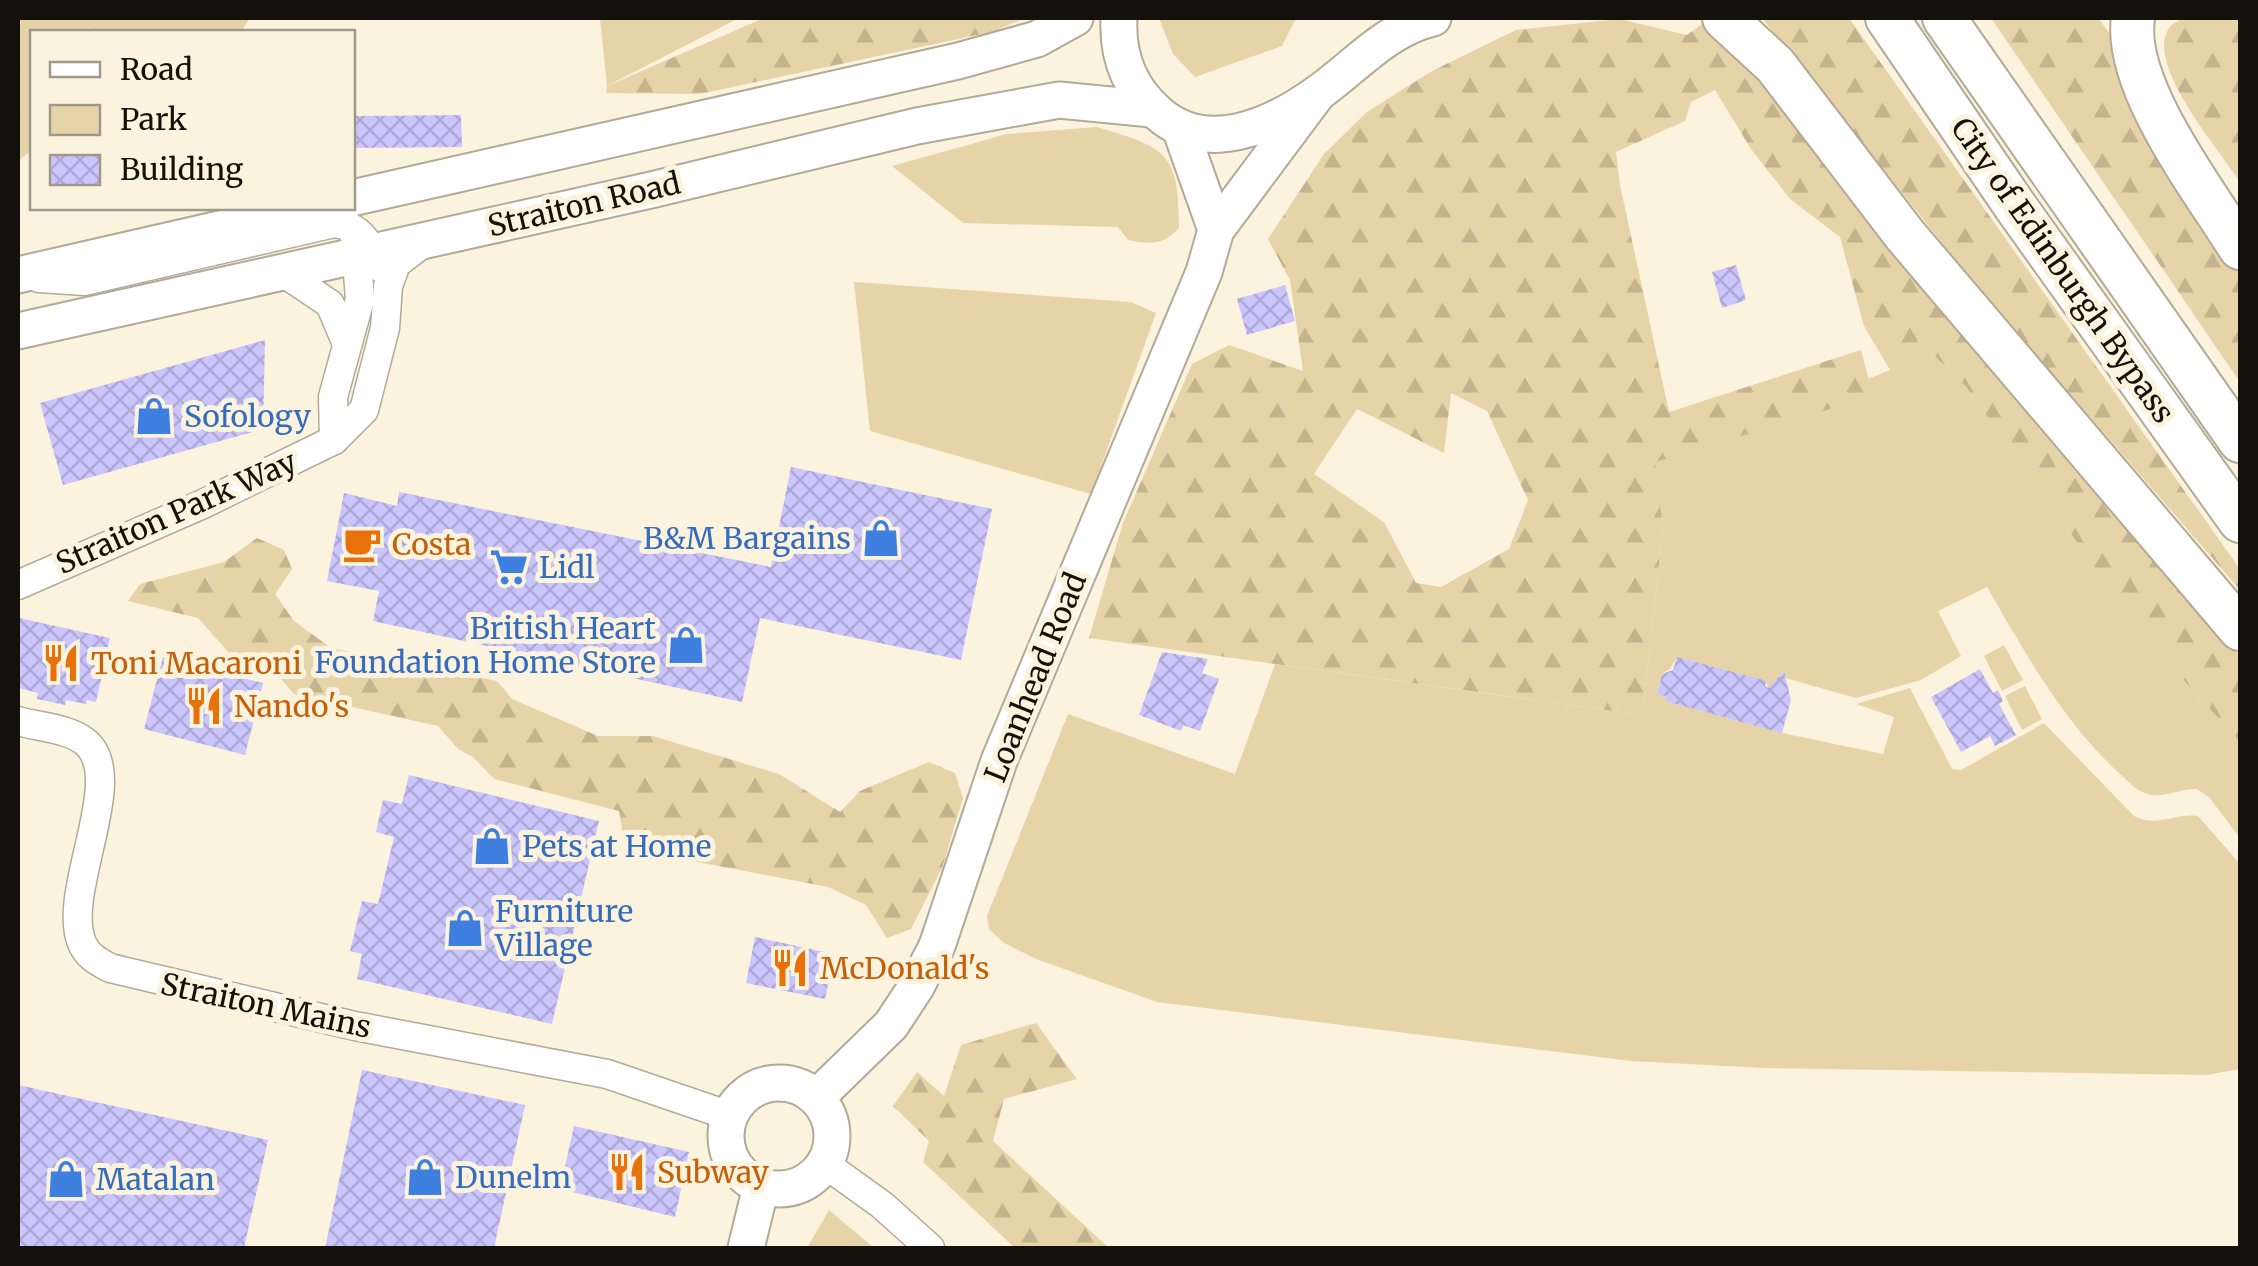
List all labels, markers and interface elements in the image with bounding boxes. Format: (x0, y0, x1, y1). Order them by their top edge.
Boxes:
legend (30, 30, 355, 210)
text: Road (120, 50, 193, 88)
text: Park (120, 100, 187, 138)
street label: City of Edinburgh Bypass (1943, 110, 2183, 430)
text: Building (120, 150, 243, 188)
street label: Straiton Road (484, 163, 684, 245)
shop icon: Sofology (133, 395, 175, 437)
place label: Sofology (184, 397, 311, 435)
street label: Straiton Park Way (50, 442, 303, 582)
shop icon: B&M Bargains (860, 517, 902, 559)
place label: B&M Bargains (643, 519, 851, 557)
cafe icon: Costa (341, 523, 383, 565)
place label: Costa (392, 525, 471, 563)
supermarket icon: Lidl (488, 546, 530, 588)
place label: Lidl (539, 548, 595, 586)
street label: Loanhead Road (976, 567, 1094, 787)
place label: British Heart Foundation Home Store (314, 609, 656, 681)
shop icon: British Heart Foundation Home Store (665, 624, 707, 666)
restaurant icon: Toni Macaroni (40, 642, 82, 684)
place label: Toni Macaroni (91, 644, 302, 682)
restaurant icon: Nando's (183, 685, 225, 727)
place label: Nando's (234, 687, 349, 725)
shop icon: Pets at Home (471, 825, 513, 867)
place label: Pets at Home (522, 827, 711, 865)
place label: Furniture Village (494, 892, 633, 964)
shop icon: Furniture Village (444, 907, 486, 949)
restaurant icon: McDonald's (769, 947, 811, 989)
place label: McDonald's (820, 949, 989, 987)
street label: Straiton Mains (157, 964, 375, 1046)
restaurant icon: Subway (606, 1151, 648, 1193)
place label: Subway (657, 1153, 770, 1191)
shop icon: Dunelm (404, 1156, 446, 1198)
shop icon: Matalan (45, 1158, 87, 1200)
place label: Dunelm (455, 1158, 571, 1196)
place label: Matalan (96, 1160, 215, 1198)

